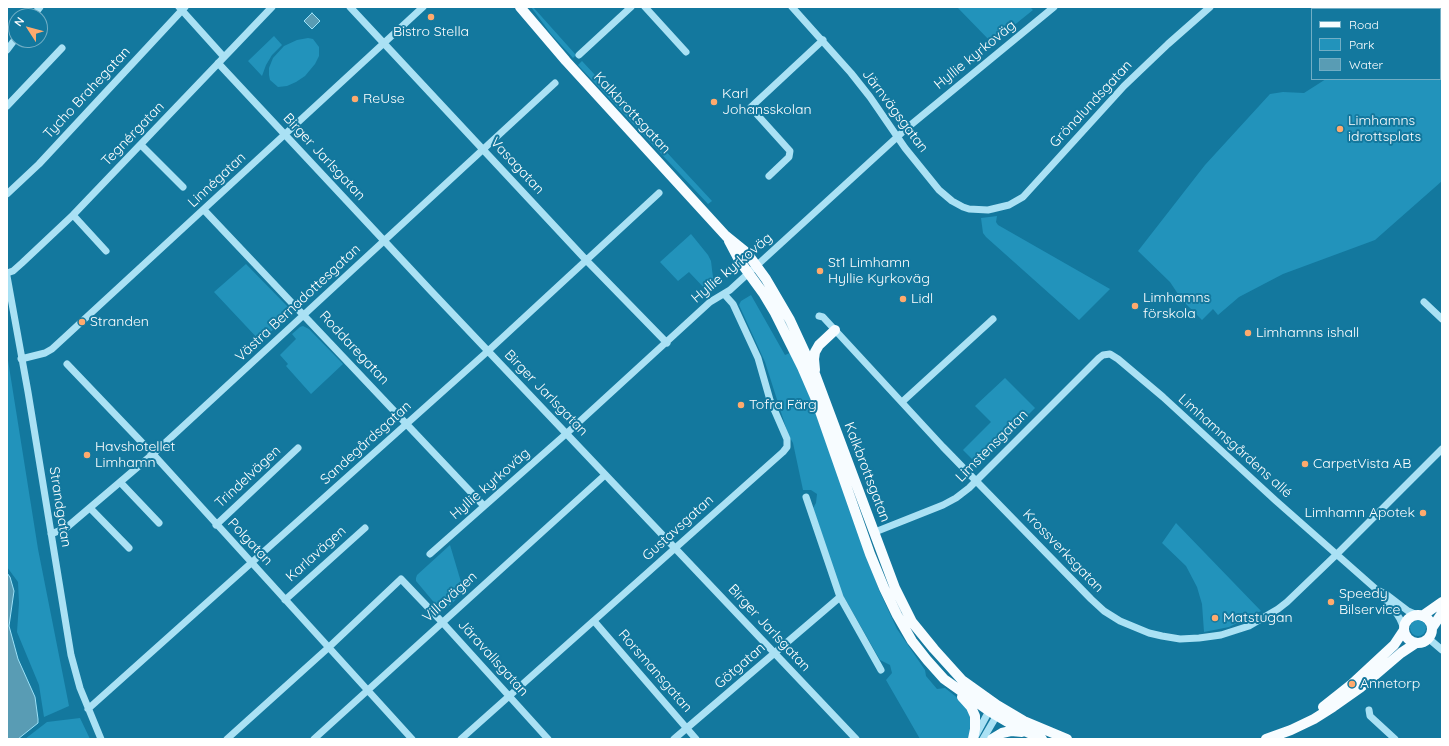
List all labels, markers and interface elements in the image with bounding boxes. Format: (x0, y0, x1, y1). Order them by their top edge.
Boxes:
north arrow (8, 8, 48, 48)
legend (1311, 8, 1441, 80)
marker: Bistro Stella (426, 12, 436, 22)
text: N (11, 14, 27, 29)
street label: Hyllie kyrkoväg (931, 17, 1019, 93)
text: Road (1349, 17, 1379, 32)
place label: Bistro Stella (393, 24, 469, 40)
text: Park (1349, 37, 1374, 52)
street label: Tycho Brahegatan (40, 44, 134, 142)
street label: Grönalundsgatan (1046, 57, 1136, 151)
text: Water (1349, 57, 1383, 72)
street label: Järnvägsgatan (858, 66, 932, 156)
street label: Kalkbrottsgatan (590, 69, 674, 157)
place label: Karl Johansskolan (722, 86, 812, 118)
place label: ReUse (363, 91, 405, 107)
marker: ReUse (350, 94, 360, 104)
marker: Karl Johansskolan (709, 97, 719, 107)
street label: Tegnérgatan (98, 98, 168, 170)
street label: Birger Jarlsgatan (279, 110, 369, 204)
place label: Limhamns idrottsplats (1348, 113, 1421, 146)
marker: Limhamns idrottsplats (1335, 124, 1345, 134)
street label: Vasagatan (487, 134, 547, 198)
street label: Linnégatan (185, 149, 249, 211)
street label: Hyllie kyrkoväg (688, 229, 776, 307)
street label: Västra Bernadottesgatan (232, 241, 364, 365)
place label: St1 Limhamn Hyllie Kyrkoväg (828, 255, 930, 288)
marker: St1 Limhamn Hyllie Kyrkoväg (815, 266, 825, 276)
place label: Limhamns förskola (1143, 290, 1210, 322)
place label: Lidl (911, 291, 933, 307)
marker: Lidl (898, 294, 908, 304)
marker: Limhamns förskola (1130, 301, 1140, 311)
street label: Roddaregatan (316, 308, 392, 388)
place label: Stranden (90, 314, 149, 330)
marker: Stranden (77, 317, 87, 327)
place label: Limhamns ishall (1256, 325, 1359, 341)
marker: Limhamns ishall (1243, 328, 1253, 338)
street label: Birger Jarlsgatan (501, 347, 591, 439)
street label: Limhamnsgårdens allé (1175, 391, 1295, 501)
place label: Tofra Färg (749, 397, 817, 413)
street label: Sandegårdsgatan (317, 398, 415, 488)
marker: Tofra Färg (736, 400, 746, 410)
street label: Limstensgatan (952, 406, 1032, 486)
street label: Kalkbrottsgatan (840, 420, 894, 524)
place label: Havshotellet Limhamn (95, 439, 175, 472)
street label: Trindelvägen (212, 442, 284, 512)
street label: Hyllie kyrkoväg (447, 445, 533, 523)
marker: Havshotellet Limhamn (82, 450, 92, 460)
place label: CarpetVista AB (1313, 456, 1411, 472)
marker: CarpetVista AB (1300, 459, 1310, 469)
street label: Strandgatan (45, 466, 75, 548)
street label: Gustavsgatan (639, 492, 717, 564)
place label: Limhamn Apotek (1305, 505, 1415, 521)
street label: Krossverksgatan (1019, 506, 1107, 596)
marker: Limhamn Apotek (1418, 508, 1428, 518)
street label: Polgatan (224, 515, 276, 569)
street label: Karlavägen (282, 523, 350, 585)
street label: Villavägen (419, 568, 481, 626)
street label: Birger Jarlsgatan (724, 581, 814, 675)
place label: Speedy Bilservice (1339, 586, 1400, 618)
marker: Speedy Bilservice (1326, 597, 1336, 607)
place label: Matstugan (1223, 610, 1292, 626)
marker: Matstugan (1210, 613, 1220, 623)
street label: Järavallsgatan (454, 616, 532, 700)
street label: Rorsmansgatan (615, 626, 695, 716)
street label: Götgatan (711, 640, 769, 692)
place label: Annetorp (1360, 676, 1420, 692)
marker: Annetorp (1347, 679, 1357, 689)

